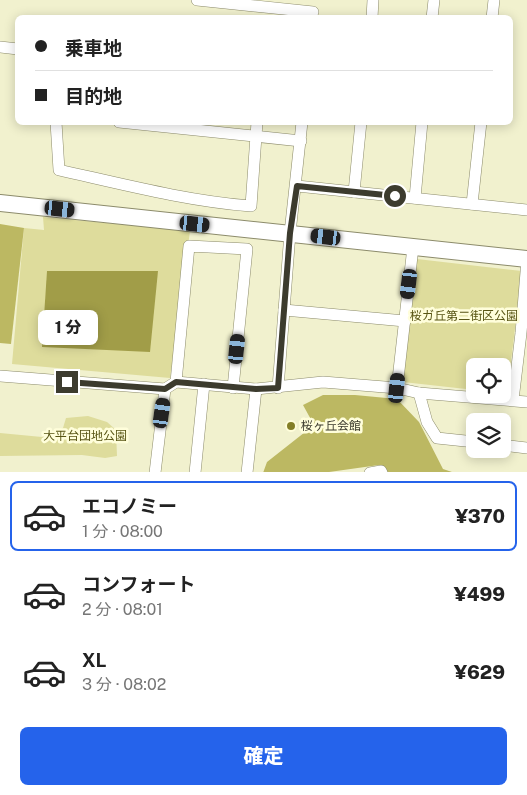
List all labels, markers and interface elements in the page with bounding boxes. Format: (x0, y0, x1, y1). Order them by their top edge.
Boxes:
text: 乗車地 (65, 37, 122, 59)
text: 目的地 (65, 85, 122, 107)
route start (384, 185, 406, 207)
car (44, 200, 75, 218)
car (179, 215, 210, 233)
car (310, 228, 341, 246)
car (399, 268, 418, 300)
park label: 桜ガ丘第二街区公園 (410, 309, 518, 323)
callout: 1 分 (37, 310, 97, 344)
text: 1 分 (55, 318, 81, 337)
car (227, 333, 246, 365)
map controls (466, 358, 511, 458)
button: locate (466, 358, 511, 403)
route end (56, 371, 78, 393)
car (387, 372, 406, 404)
car (152, 397, 171, 429)
button: layers (466, 413, 511, 458)
place label: 桜ヶ丘会館 (301, 419, 361, 433)
marker: 桜ヶ丘会館 (285, 420, 297, 432)
park label: 大平台団地公園 (43, 429, 127, 443)
icon: car (22, 494, 67, 539)
text: エコノミー (82, 495, 177, 517)
text: ¥370 (455, 505, 505, 527)
text: 1 分 · 08:00 (82, 522, 163, 541)
icon: car (22, 572, 67, 617)
text: コンフォート (82, 573, 195, 595)
text: ¥499 (454, 583, 505, 605)
text: 2 分 · 08:01 (82, 600, 163, 619)
text: XL (82, 649, 107, 671)
icon: car (22, 650, 67, 695)
text: ¥629 (454, 661, 505, 683)
text: 3 分 · 08:02 (82, 675, 166, 694)
button: 確定 (20, 727, 507, 785)

